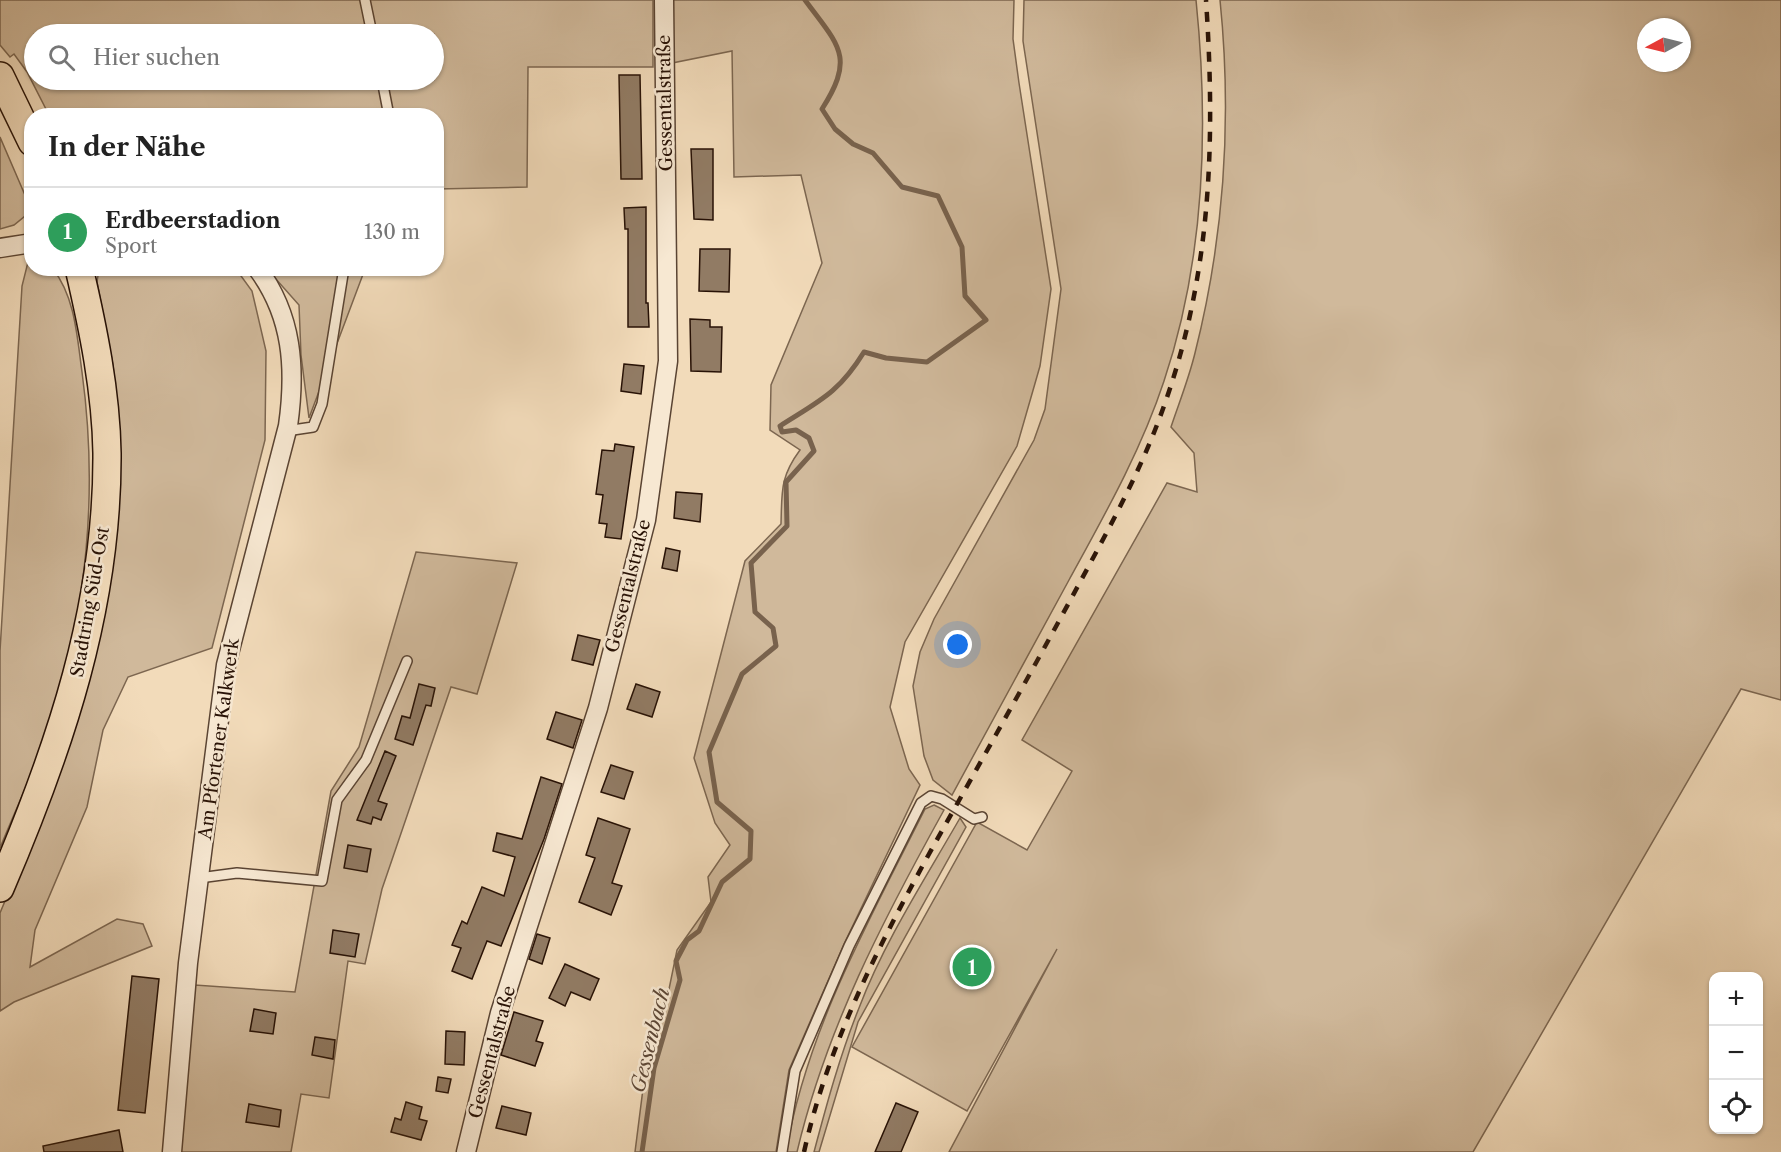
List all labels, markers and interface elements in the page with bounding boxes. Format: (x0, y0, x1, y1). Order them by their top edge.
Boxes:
north arrow (1637, 18, 1691, 72)
search box (24, 24, 444, 90)
street label: Gessentalstraße (653, 35, 677, 171)
icon: search (45, 41, 78, 74)
text: Hier suchen (93, 44, 220, 71)
text: In der Nähe (48, 131, 205, 163)
text: Erdbeerstadion (105, 207, 281, 234)
text: 1 (63, 220, 72, 244)
text: 130 m (364, 220, 420, 244)
text: Sport (105, 234, 157, 258)
street label: Gessentalstraße (601, 517, 655, 655)
street label: Stadtring Süd-Ost (66, 524, 114, 679)
your location (943, 630, 972, 659)
street label: Am Pfortener Kalkwerk (194, 636, 244, 842)
pin: 1 (952, 944, 992, 990)
map controls (1709, 972, 1763, 1134)
button: + (1709, 972, 1763, 1026)
street label: Gessentalstraße (464, 983, 520, 1121)
water label: Gessenbach (625, 985, 675, 1095)
button: − (1709, 1026, 1763, 1080)
button: locate (1709, 1080, 1763, 1134)

